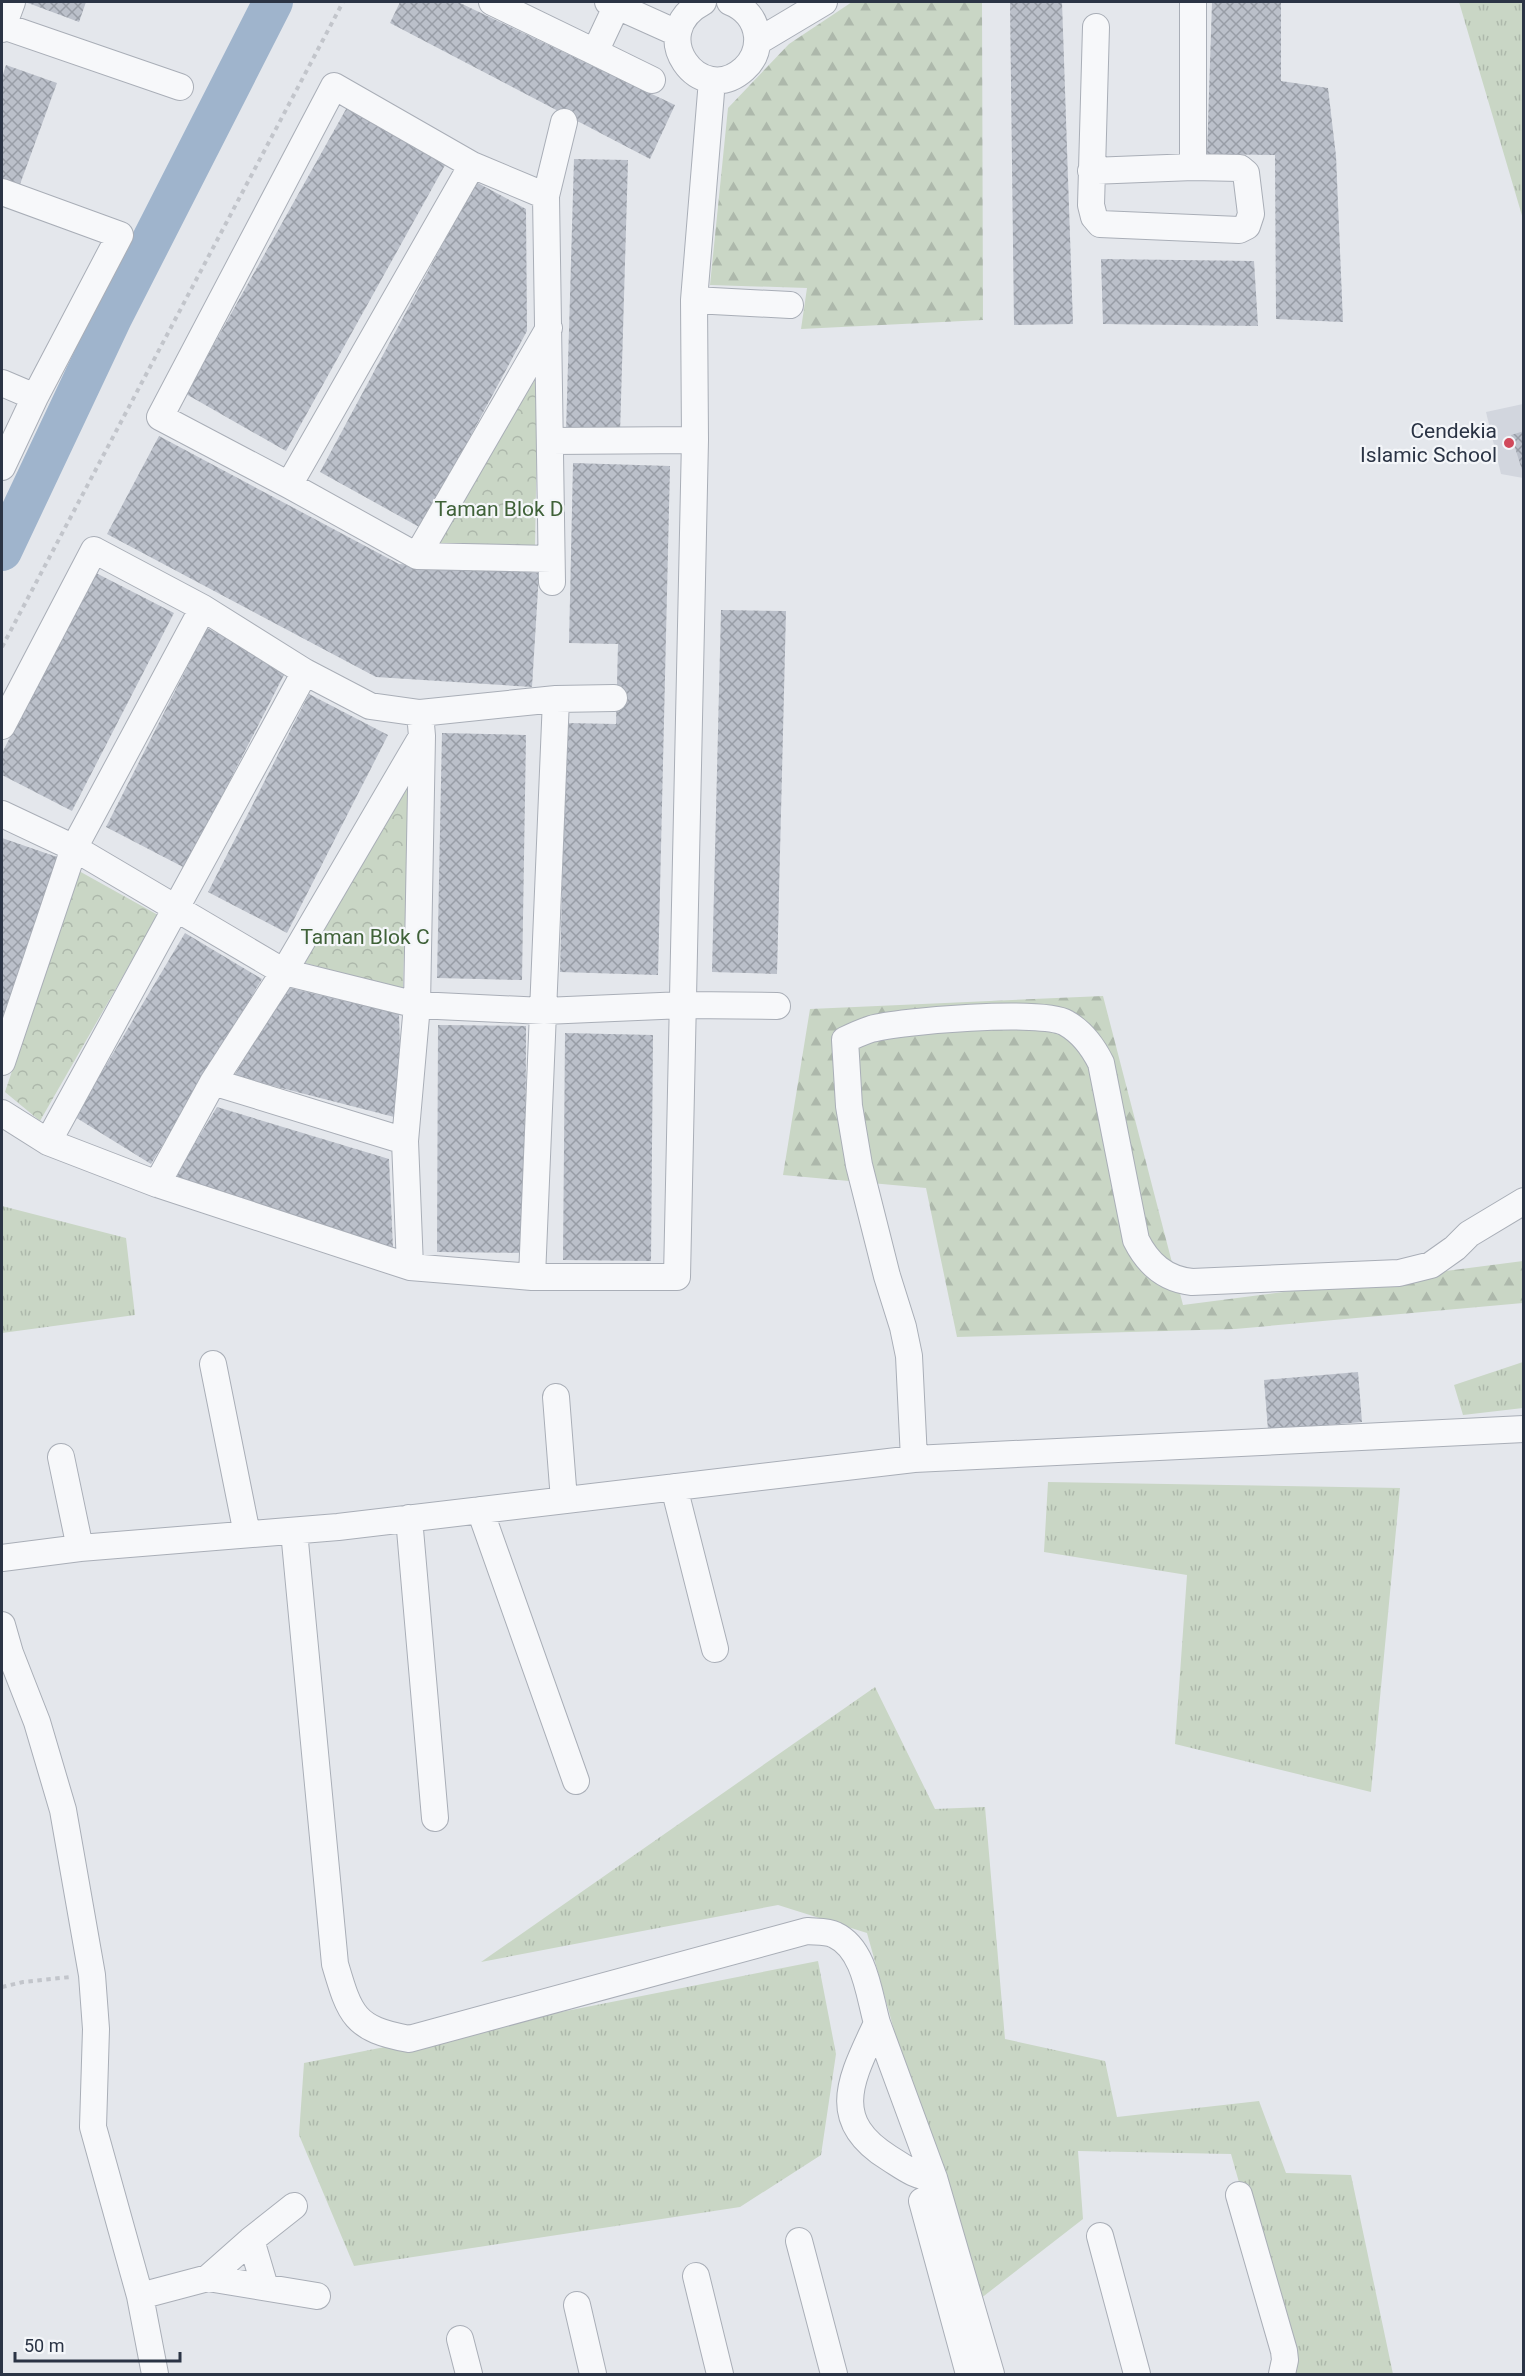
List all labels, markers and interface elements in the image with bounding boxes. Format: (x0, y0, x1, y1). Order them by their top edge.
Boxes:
place label: Cendekia Islamic School (1360, 419, 1497, 467)
marker: Cendekia Islamic School (1502, 436, 1516, 450)
park label: Taman Blok D (434, 497, 564, 521)
park label: Taman Blok C (300, 925, 430, 949)
scale bar (15, 2325, 180, 2363)
text: 50 m (24, 2335, 64, 2356)

